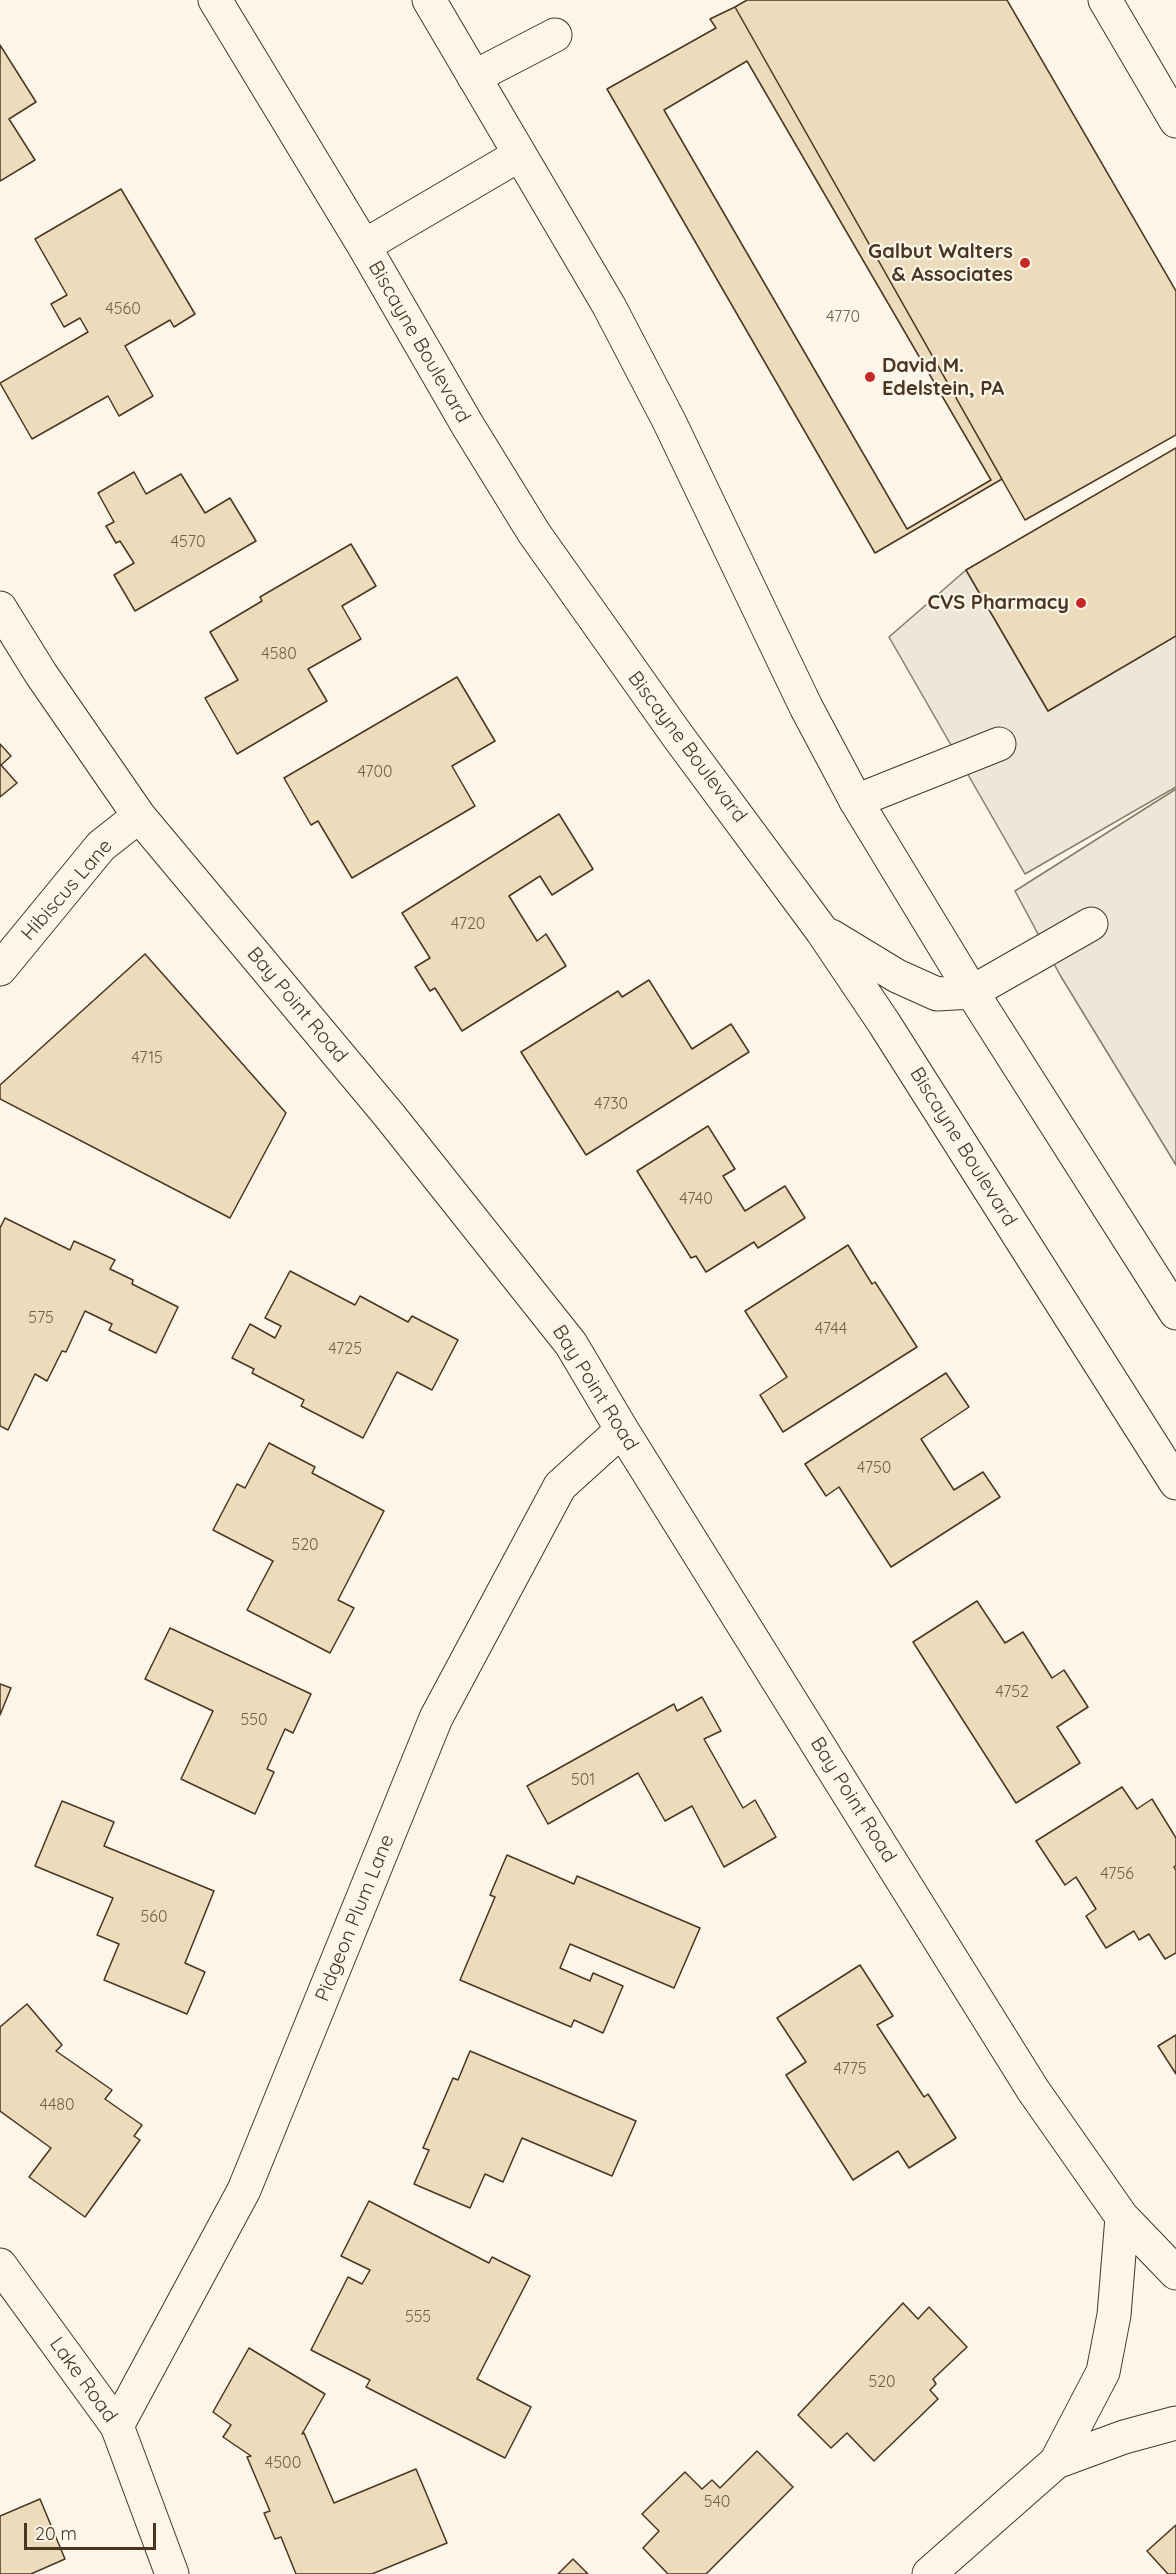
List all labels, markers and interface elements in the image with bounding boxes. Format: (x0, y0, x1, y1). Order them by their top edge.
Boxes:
place label: Galbut Walters & Associates (868, 240, 1013, 287)
marker: Galbut Walters & Associates (1018, 256, 1032, 270)
street label: Biscayne Boulevard (363, 257, 475, 427)
house number: 4560 (105, 299, 141, 319)
house number: 4770 (826, 307, 860, 327)
place label: David M. Edelstein, PA (882, 354, 1004, 401)
marker: David M. Edelstein, PA (863, 370, 877, 384)
house number: 4570 (171, 532, 205, 552)
place label: CVS Pharmacy (927, 591, 1069, 615)
marker: CVS Pharmacy (1074, 596, 1088, 610)
house number: 4580 (261, 644, 297, 664)
street label: Biscayne Boulevard (622, 667, 752, 827)
house number: 4700 (357, 762, 393, 782)
street label: Hibiscus Lane (16, 834, 118, 946)
house number: 4720 (451, 914, 485, 934)
street label: Bay Point Road (242, 942, 352, 1068)
house number: 4715 (131, 1048, 163, 1068)
street label: Biscayne Boulevard (904, 1063, 1022, 1231)
house number: 4730 (594, 1094, 628, 1114)
house number: 4740 (679, 1189, 713, 1209)
house number: 575 (28, 1308, 54, 1328)
house number: 4744 (815, 1319, 847, 1339)
street label: Bay Point Road (547, 1321, 643, 1455)
house number: 4725 (328, 1339, 362, 1359)
house number: 4750 (857, 1458, 891, 1478)
house number: 520 (291, 1535, 319, 1555)
house number: 4752 (995, 1682, 1029, 1702)
house number: 550 (241, 1710, 267, 1730)
street label: Bay Point Road (805, 1733, 901, 1867)
house number: 501 (571, 1770, 595, 1790)
street label: Pidgeon Plum Lane (311, 1831, 399, 2005)
house number: 4756 (1100, 1864, 1134, 1884)
house number: 560 (141, 1907, 167, 1927)
house number: 4775 (833, 2059, 867, 2079)
house number: 4480 (39, 2095, 75, 2115)
house number: 555 (405, 2307, 431, 2327)
street label: Lake Road (44, 2333, 122, 2427)
house number: 520 (868, 2372, 896, 2392)
house number: 4500 (265, 2453, 301, 2473)
house number: 540 (704, 2492, 730, 2512)
scale bar (27, 2511, 159, 2549)
text: 20 m (35, 2522, 77, 2545)

